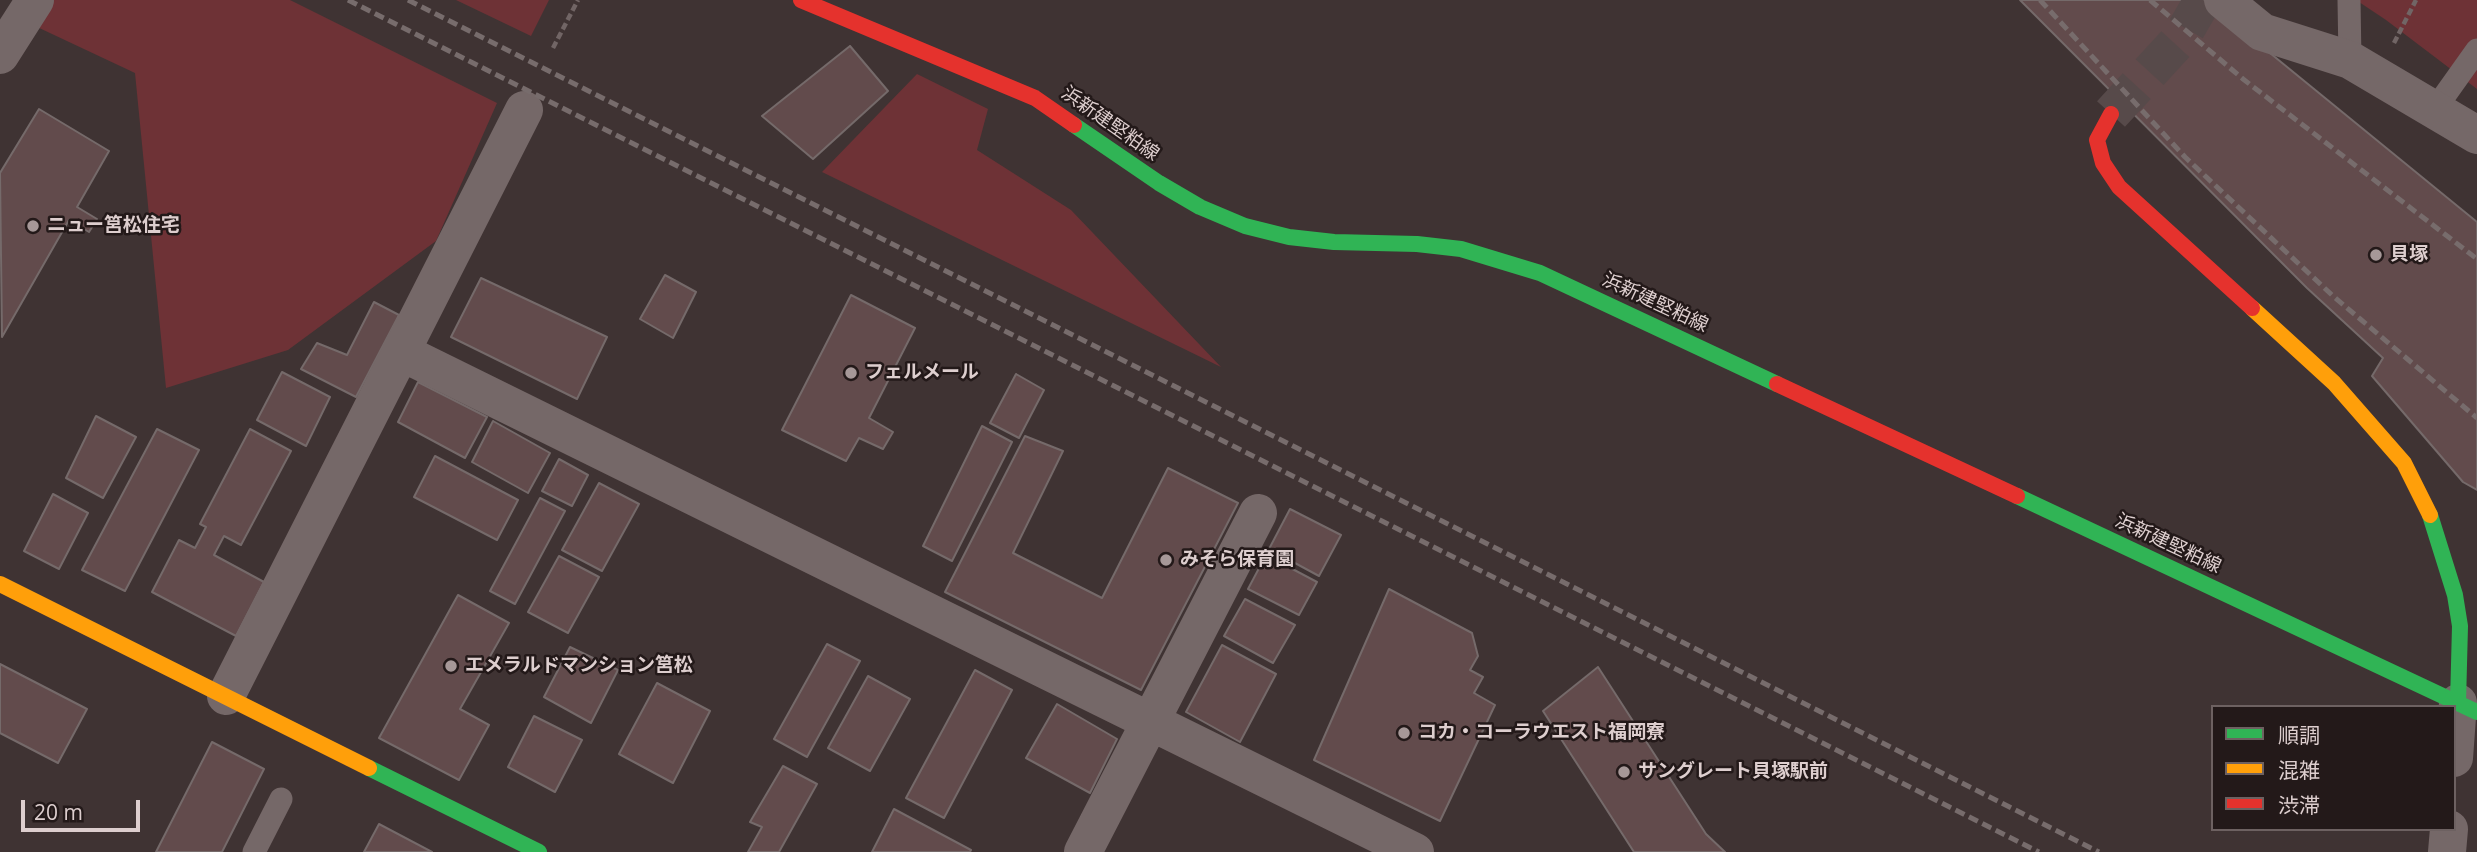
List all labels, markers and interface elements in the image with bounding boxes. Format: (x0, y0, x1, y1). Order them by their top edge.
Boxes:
street label: 浜新建堅粕線 (1057, 82, 1163, 166)
place label: ニュー筥松住宅 (47, 215, 180, 237)
marker: ニュー筥松住宅 (25, 218, 41, 234)
place label: 貝塚 (2390, 244, 2428, 266)
marker: 貝塚 (2368, 247, 2384, 263)
street label: 浜新建堅粕線 (1599, 269, 1711, 337)
place label: フェルメール (865, 362, 979, 384)
marker: フェルメール (843, 365, 859, 381)
street label: 浜新建堅粕線 (2112, 510, 2224, 578)
place label: みそら保育園 (1180, 549, 1294, 571)
marker: みそら保育園 (1158, 552, 1174, 568)
place label: エメラルドマンション筥松 (465, 655, 693, 677)
marker: エメラルドマンション筥松 (443, 658, 459, 674)
legend (2211, 705, 2456, 831)
text: 順調 (2278, 721, 2320, 749)
place label: コカ・コーラウエスト福岡寮 (1418, 722, 1665, 744)
marker: コカ・コーラウエスト福岡寮 (1396, 725, 1412, 741)
text: 混雑 (2278, 756, 2320, 784)
place label: サングレート貝塚駅前 (1638, 761, 1828, 783)
marker: サングレート貝塚駅前 (1616, 764, 1632, 780)
scale bar (24, 786, 144, 830)
text: 渋滞 (2278, 791, 2320, 819)
text: 20 m (34, 798, 83, 826)

